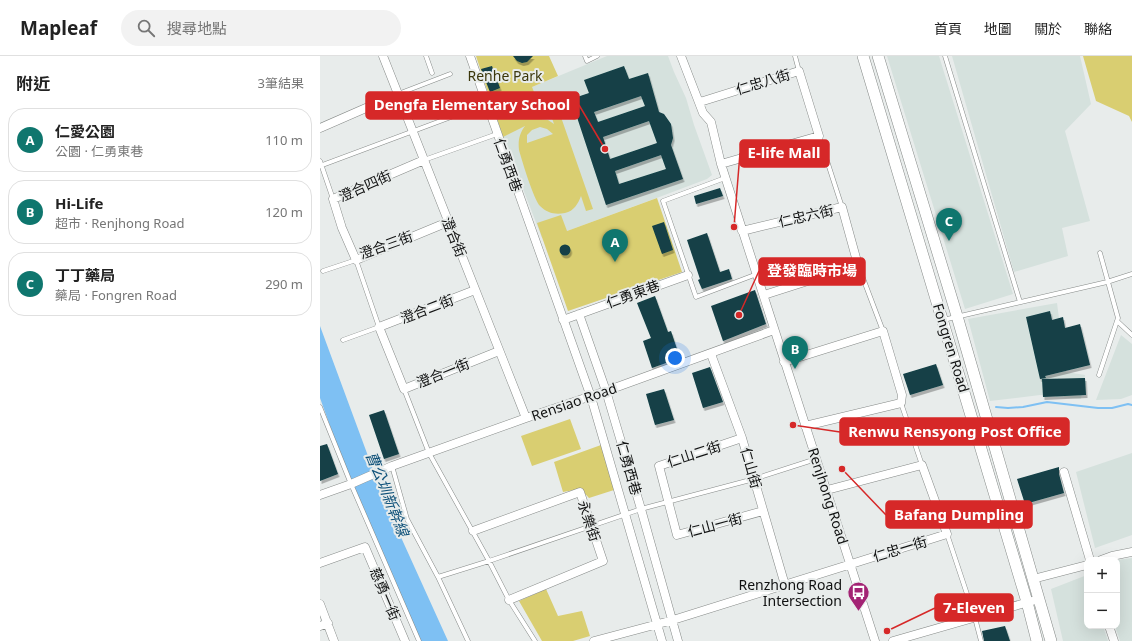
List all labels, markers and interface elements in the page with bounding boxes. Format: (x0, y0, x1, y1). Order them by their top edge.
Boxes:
search box (121, 10, 401, 46)
text: Mapleaf (20, 15, 97, 41)
icon: search (135, 17, 157, 39)
text: 搜尋地點 (167, 18, 227, 38)
text: 首頁 (934, 19, 962, 38)
text: 地圖 (984, 19, 1012, 38)
text: 關於 (1034, 19, 1062, 38)
text: 聯絡 (1084, 19, 1112, 38)
street label: 仁忠八街 (733, 64, 792, 99)
park label: Renhe Park (467, 66, 543, 85)
text: 附近 (16, 72, 50, 95)
text: 3筆結果 (258, 74, 304, 92)
callout: Dengfa Elementary School (366, 92, 579, 119)
text: Dengfa Elementary School (374, 94, 570, 114)
text: 仁愛公園 (55, 121, 115, 141)
text: A (26, 131, 35, 149)
text: 110 m (265, 131, 303, 149)
street label: 仁勇西巷 (490, 135, 527, 194)
callout: E-life Mall (740, 140, 829, 167)
text: 公園 · 仁勇東巷 (55, 142, 143, 160)
text: E-life Mall (748, 142, 820, 162)
street label: 澄合四街 (335, 165, 394, 206)
text: Hi-Life (55, 193, 103, 213)
street label: 仁忠六街 (776, 200, 835, 231)
text: B (26, 203, 34, 221)
text: 120 m (265, 203, 303, 221)
pin: C (936, 208, 962, 241)
text: 超市 · Renjhong Road (55, 214, 185, 232)
street label: 澄合街 (438, 214, 471, 260)
street label: 澄合三街 (356, 226, 415, 263)
pin: A (602, 229, 628, 262)
callout: 登發臨時市場 (759, 258, 865, 285)
text: 登發臨時市場 (767, 260, 857, 280)
text: 丁丁藥局 (55, 265, 115, 285)
text: C (26, 275, 34, 293)
text: 290 m (265, 275, 303, 293)
street label: 仁勇東巷 (603, 275, 662, 312)
text: 藥局 · Fongren Road (55, 286, 177, 304)
street label: 澄合二街 (397, 290, 456, 327)
street label: Fongren Road (929, 301, 974, 395)
pin: B (782, 336, 808, 369)
your location (665, 348, 685, 368)
street label: 澄合一街 (413, 353, 472, 392)
street label: Rensiao Road (529, 378, 619, 425)
callout: Renwu Rensyong Post Office (840, 418, 1069, 445)
text: Renwu Rensyong Post Office (848, 421, 1062, 441)
street label: 仁山二街 (664, 436, 723, 471)
street label: 仁勇西巷 (613, 438, 646, 497)
street label: 仁山街 (737, 445, 766, 491)
street label: Renjhong Road (804, 445, 853, 547)
water label: 曹公圳新幹線 (362, 448, 415, 541)
street label: 永樂街 (574, 498, 605, 544)
callout: Bafang Dumpling (886, 501, 1032, 528)
text: Bafang Dumpling (894, 504, 1024, 524)
street label: 仁山一街 (685, 508, 744, 541)
street label: 仁忠一街 (870, 531, 929, 566)
map controls (1084, 557, 1120, 629)
button: + (1084, 557, 1120, 593)
street label: 慈勇一街 (366, 564, 405, 623)
place label: Renzhong Road Intersection (738, 575, 842, 610)
bus stop icon: Renzhong Road Intersection (845, 580, 871, 613)
button: − (1084, 593, 1120, 629)
callout: 7-Eleven (935, 594, 1013, 621)
text: 7-Eleven (943, 597, 1005, 617)

